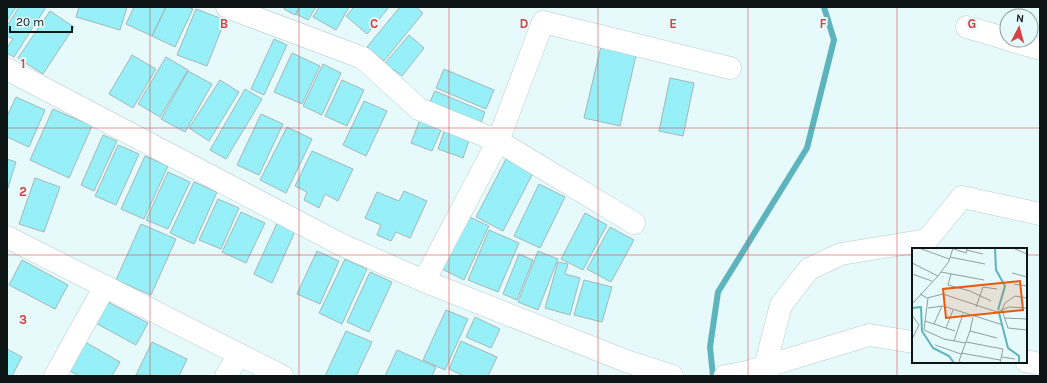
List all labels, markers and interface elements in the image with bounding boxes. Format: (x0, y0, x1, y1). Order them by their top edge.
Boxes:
scale bar (10, 8, 72, 34)
north arrow (999, 8, 1039, 48)
text: N (1015, 12, 1025, 25)
text: 20 m (16, 15, 44, 29)
text: B (220, 16, 228, 31)
text: C (370, 16, 378, 31)
text: D (520, 16, 529, 31)
text: E (669, 16, 677, 31)
text: F (819, 16, 827, 31)
text: G (968, 16, 976, 31)
text: 1 (21, 56, 25, 71)
text: 2 (19, 184, 27, 199)
inset map (912, 248, 1027, 363)
text: 3 (19, 312, 27, 327)

